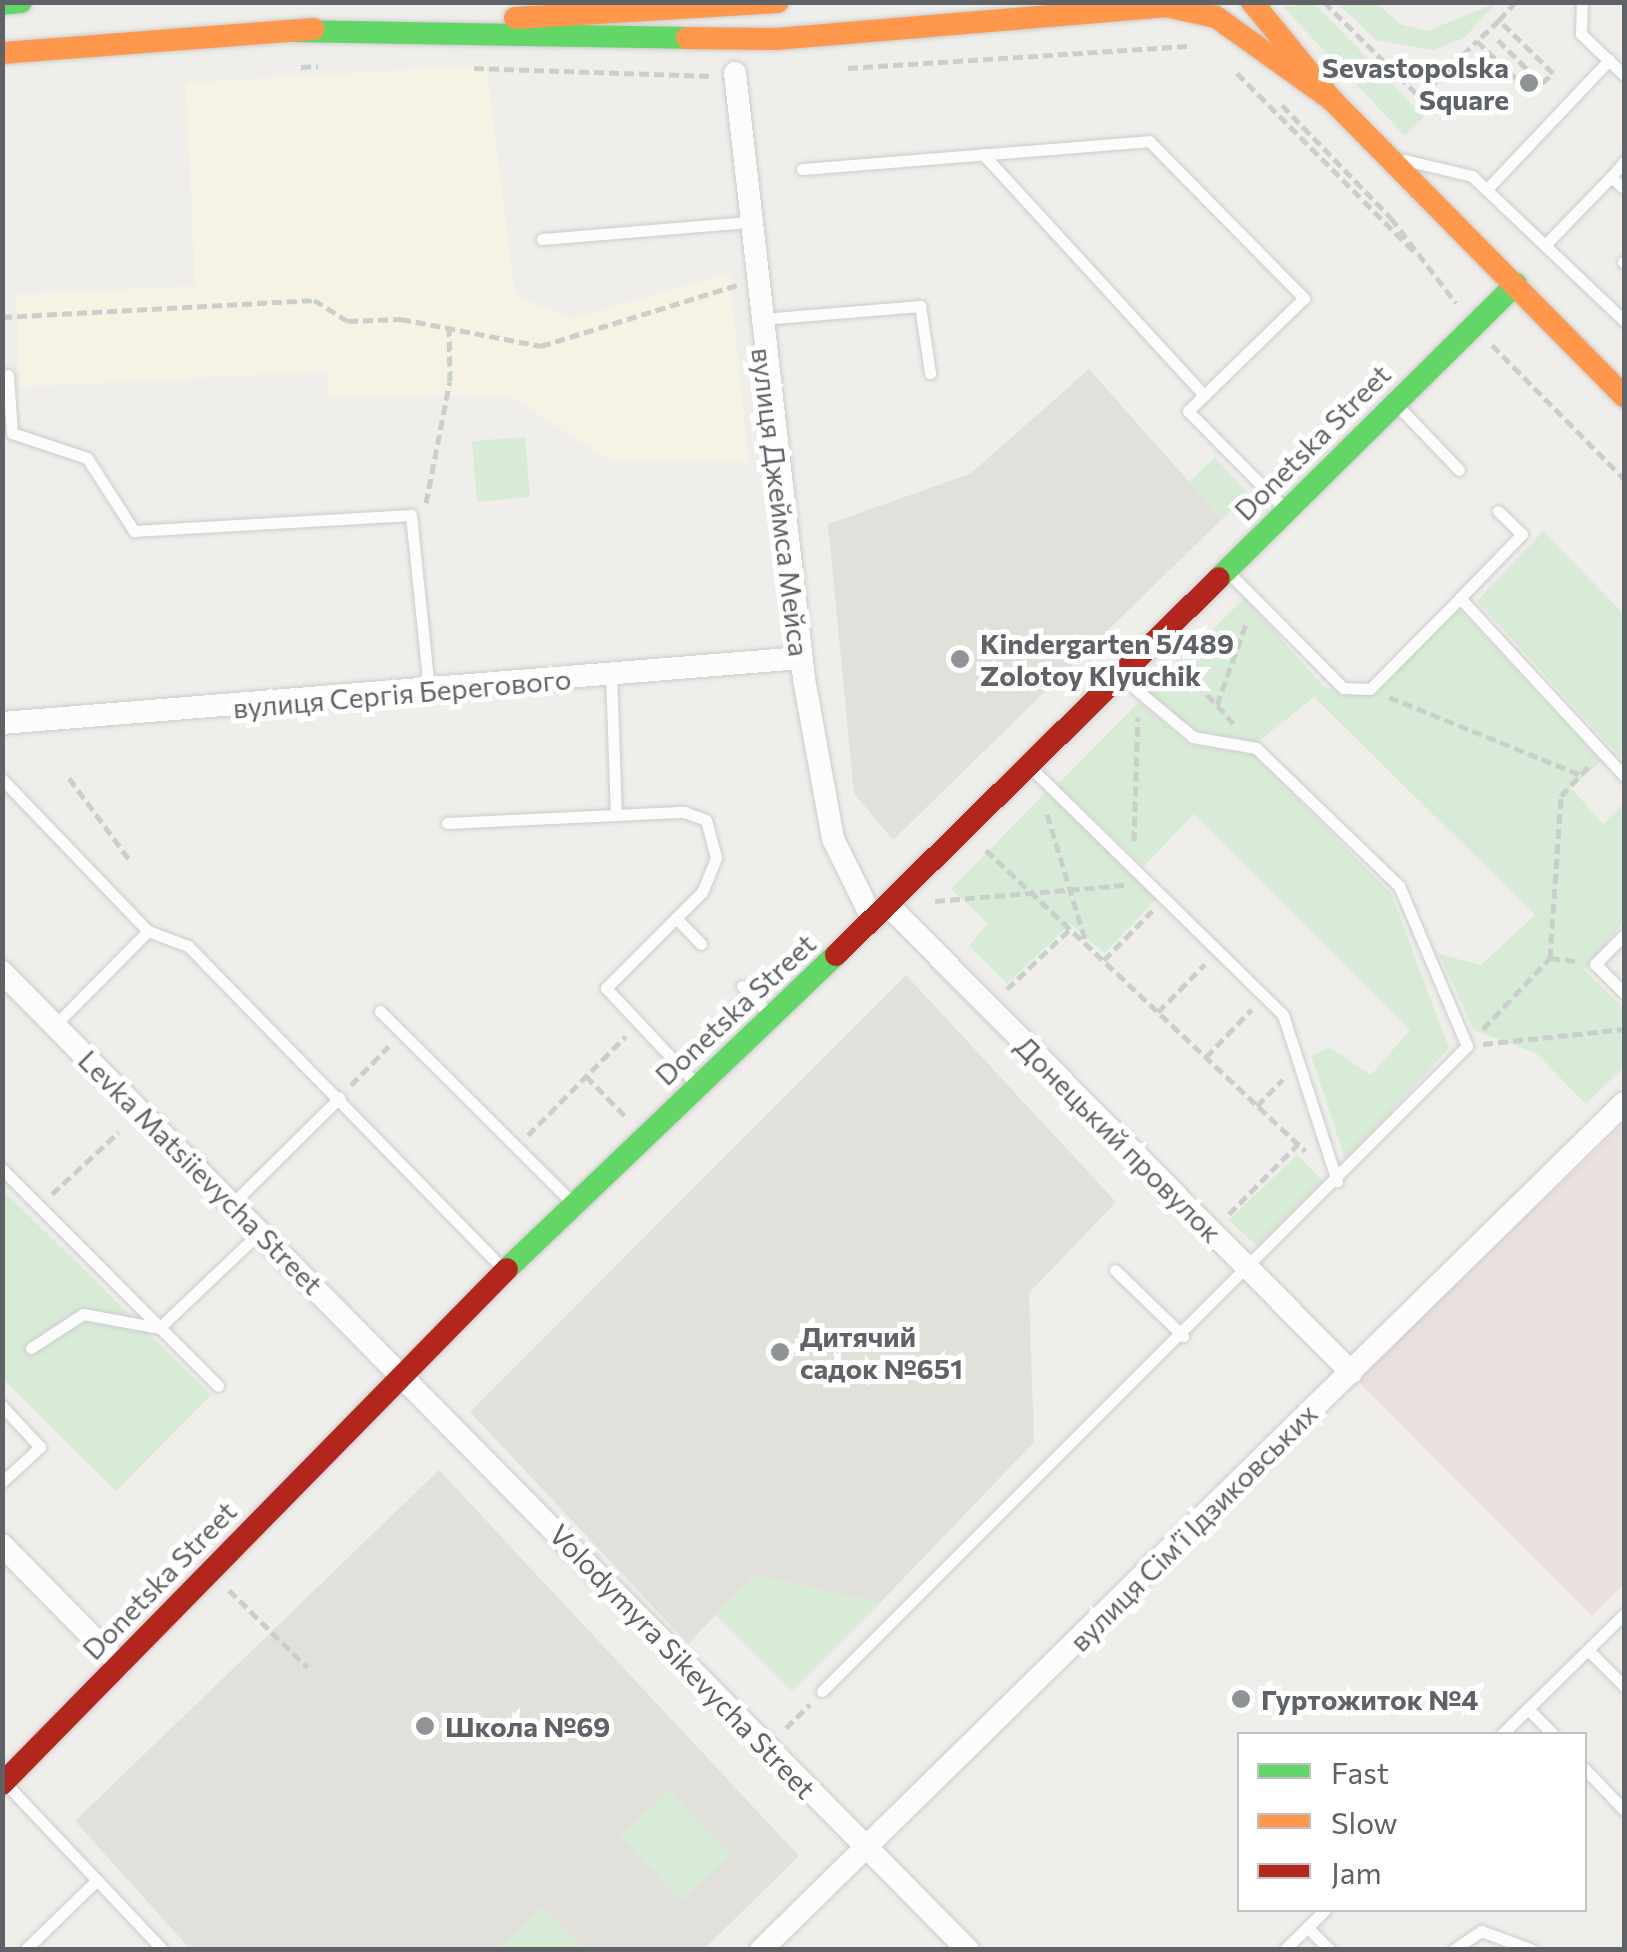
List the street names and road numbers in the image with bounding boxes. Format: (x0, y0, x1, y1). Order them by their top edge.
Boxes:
street label: вулиця Джеймса Мейса (745, 346, 817, 658)
street label: Donetska Street (1227, 357, 1397, 527)
street label: вулиця Сергія Берегового (231, 661, 573, 725)
street label: Donetska Street (648, 926, 822, 1092)
street label: Донецький провулок (1009, 1029, 1229, 1249)
street label: Levka Matsiievycha Street (72, 1043, 330, 1301)
street label: вулиця Сімʼї Ідзиковських (1062, 1396, 1324, 1658)
street label: Donetska Street (75, 1494, 243, 1666)
street label: Volodymyra Sikevycha Street (543, 1517, 823, 1805)

